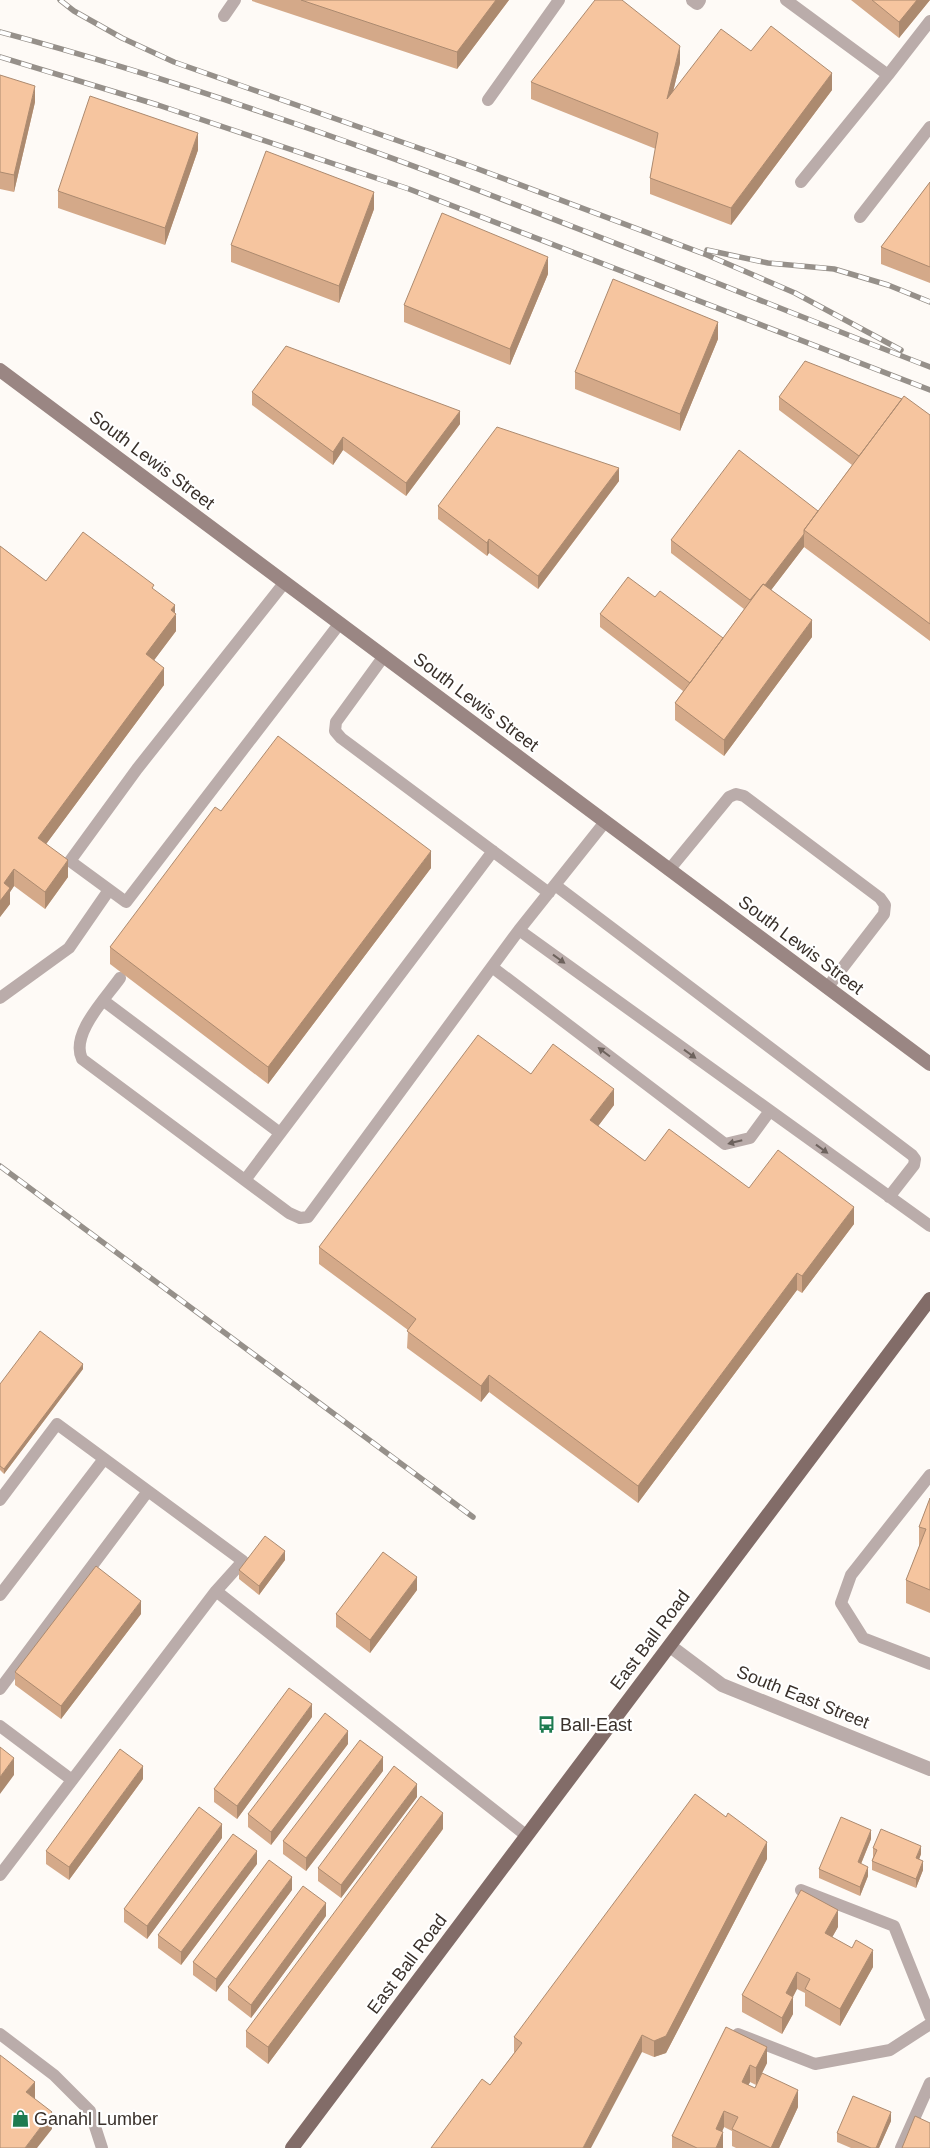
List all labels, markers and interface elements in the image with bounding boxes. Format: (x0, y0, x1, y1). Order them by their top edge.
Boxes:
street label: South Lewis Street (86, 407, 218, 513)
street label: South Lewis Street (410, 649, 542, 755)
street label: South Lewis Street (735, 892, 867, 998)
one-way arrow (552, 954, 566, 964)
one-way arrow (597, 1047, 611, 1057)
one-way arrow (683, 1049, 697, 1059)
one-way arrow (727, 1138, 742, 1146)
one-way arrow (815, 1144, 828, 1155)
street label: East Ball Road (606, 1586, 694, 1694)
street label: South East Street (734, 1661, 872, 1733)
bus stop icon: Ball-East (536, 1715, 556, 1735)
place label: Ball-East (560, 1715, 632, 1735)
street label: East Ball Road (363, 1910, 451, 2018)
shop icon: Ganahl Lumber (10, 2109, 30, 2129)
place label: Ganahl Lumber (34, 2109, 158, 2129)

